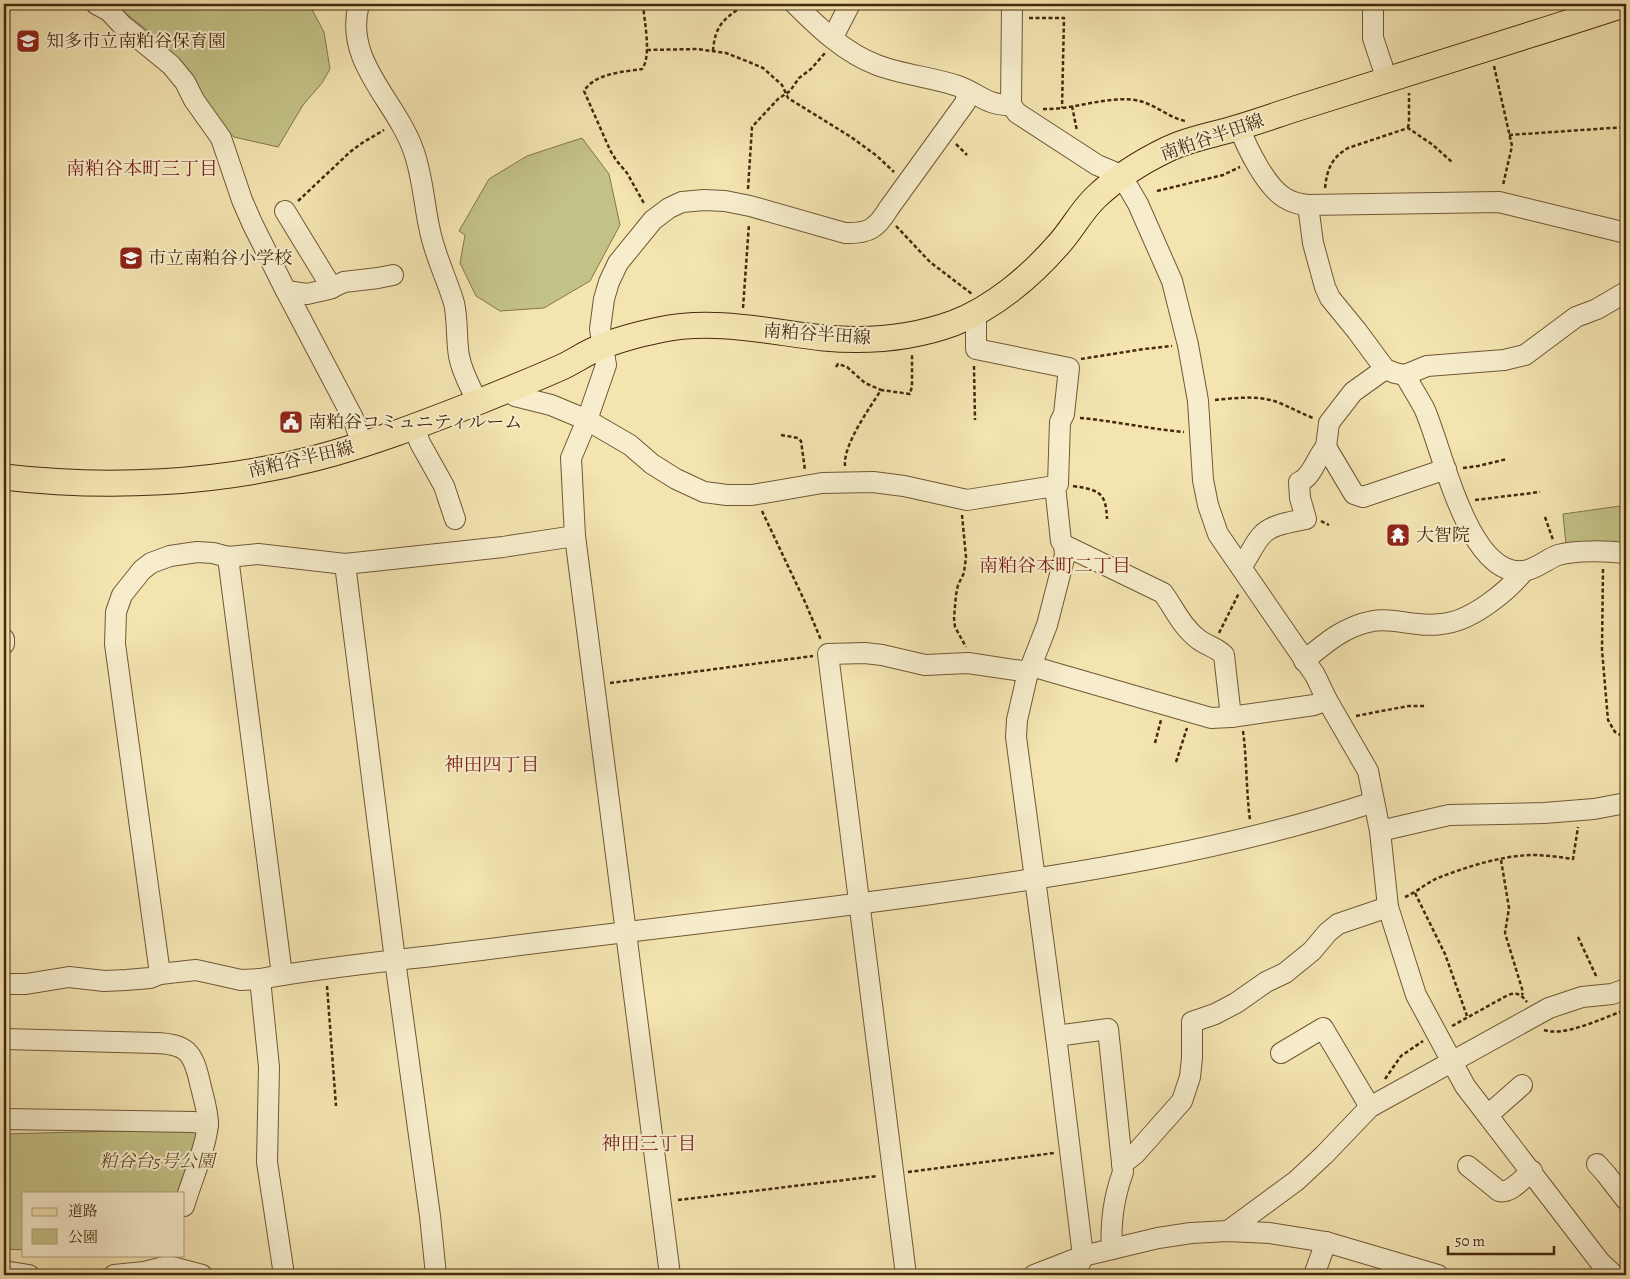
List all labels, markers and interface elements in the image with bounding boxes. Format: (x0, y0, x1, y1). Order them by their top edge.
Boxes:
school or university icon: 知多市立南粕谷保育園 (15, 28, 41, 54)
place label: 知多市立南粕谷保育園 (46, 29, 226, 53)
street label: 南粕谷半田線 (1157, 108, 1267, 166)
district label: 南粕谷本町三丁目 (66, 156, 218, 182)
school or university icon: 市立南粕谷小学校 (118, 245, 144, 271)
place label: 市立南粕谷小学校 (148, 246, 292, 270)
street label: 南粕谷半田線 (762, 318, 872, 350)
public building icon: 南粕谷コミュニティルーム (278, 409, 304, 435)
place label: 南粕谷コミュニティルーム (308, 410, 522, 434)
street label: 南粕谷半田線 (246, 435, 356, 483)
temple icon: 大智院 (1385, 522, 1411, 548)
place label: 大智院 (1416, 523, 1470, 547)
district label: 南粕谷本町二丁目 (979, 553, 1131, 579)
district label: 神田四丁目 (444, 752, 540, 778)
district label: 神田三丁目 (601, 1131, 697, 1157)
park label: 粕谷台5号公園 (99, 1149, 218, 1173)
legend (22, 1192, 185, 1256)
text: 道路 (68, 1201, 98, 1221)
scale bar (1448, 1224, 1554, 1256)
text: 公園 (68, 1227, 98, 1247)
text: 50 m (1455, 1231, 1485, 1251)

